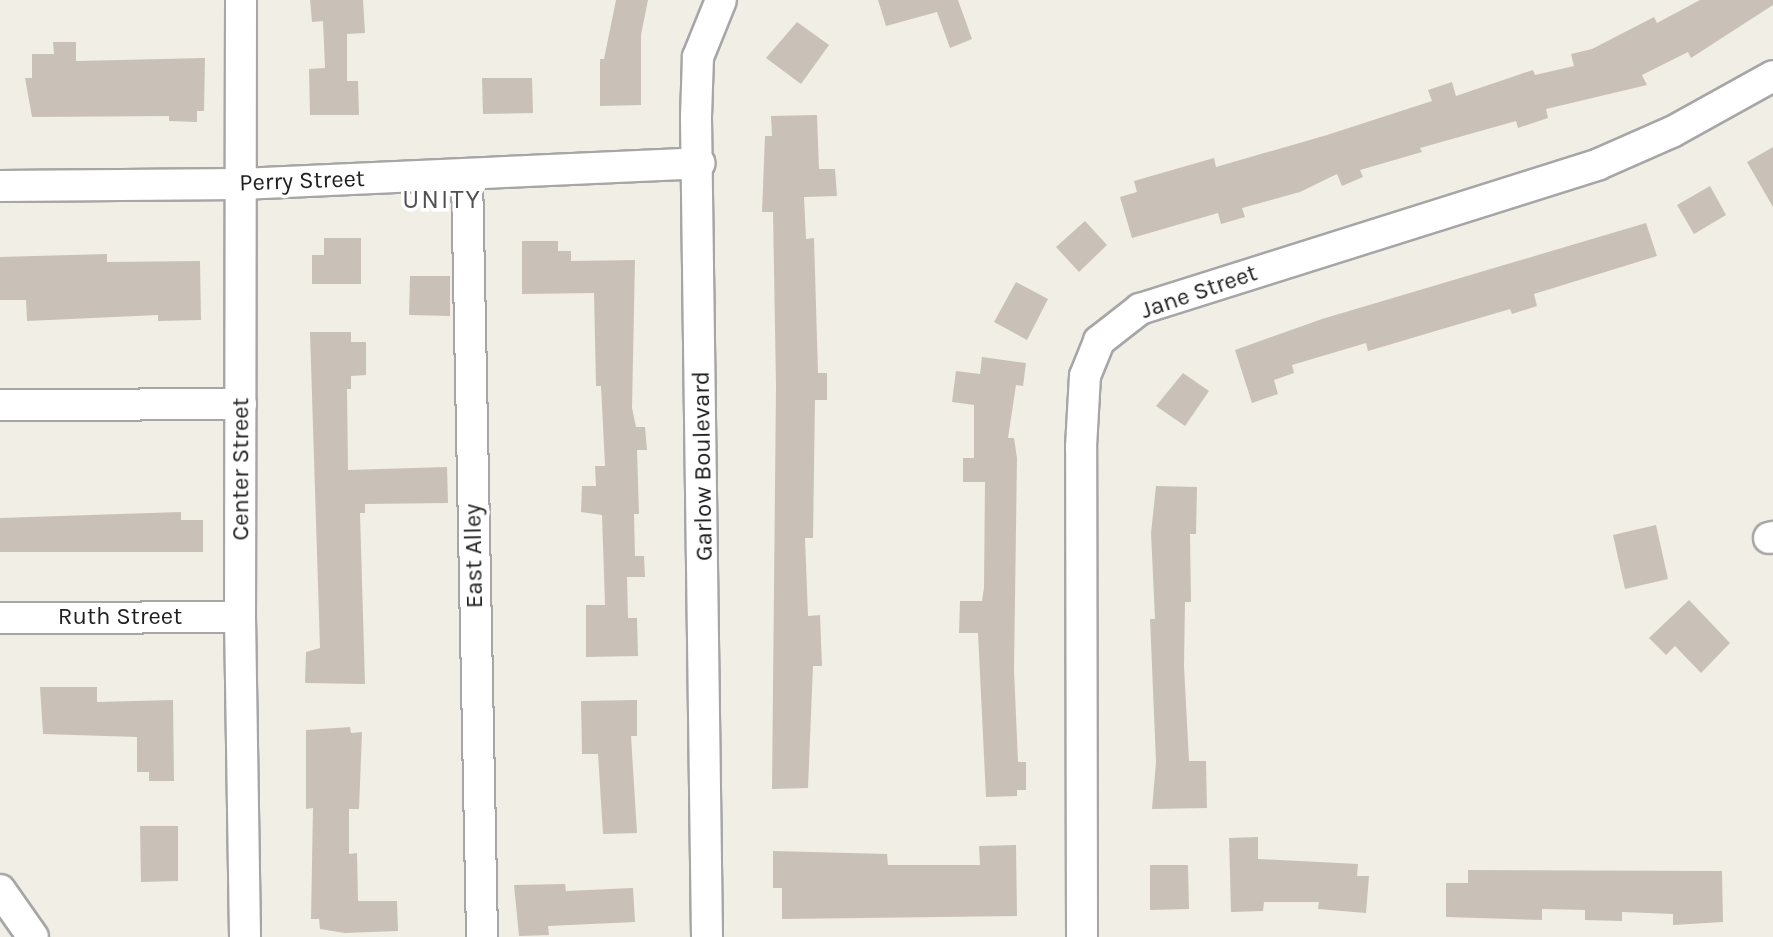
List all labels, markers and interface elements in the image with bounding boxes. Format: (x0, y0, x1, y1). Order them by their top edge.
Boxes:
street label: Perry Street (239, 164, 365, 198)
district label: UNITY (402, 184, 482, 216)
street label: Jane Street (1137, 259, 1261, 325)
street label: Garlow Boulevard (687, 371, 719, 561)
street label: Center Street (227, 397, 255, 541)
street label: East Alley (459, 503, 489, 609)
street label: Ruth Street (58, 603, 182, 631)

